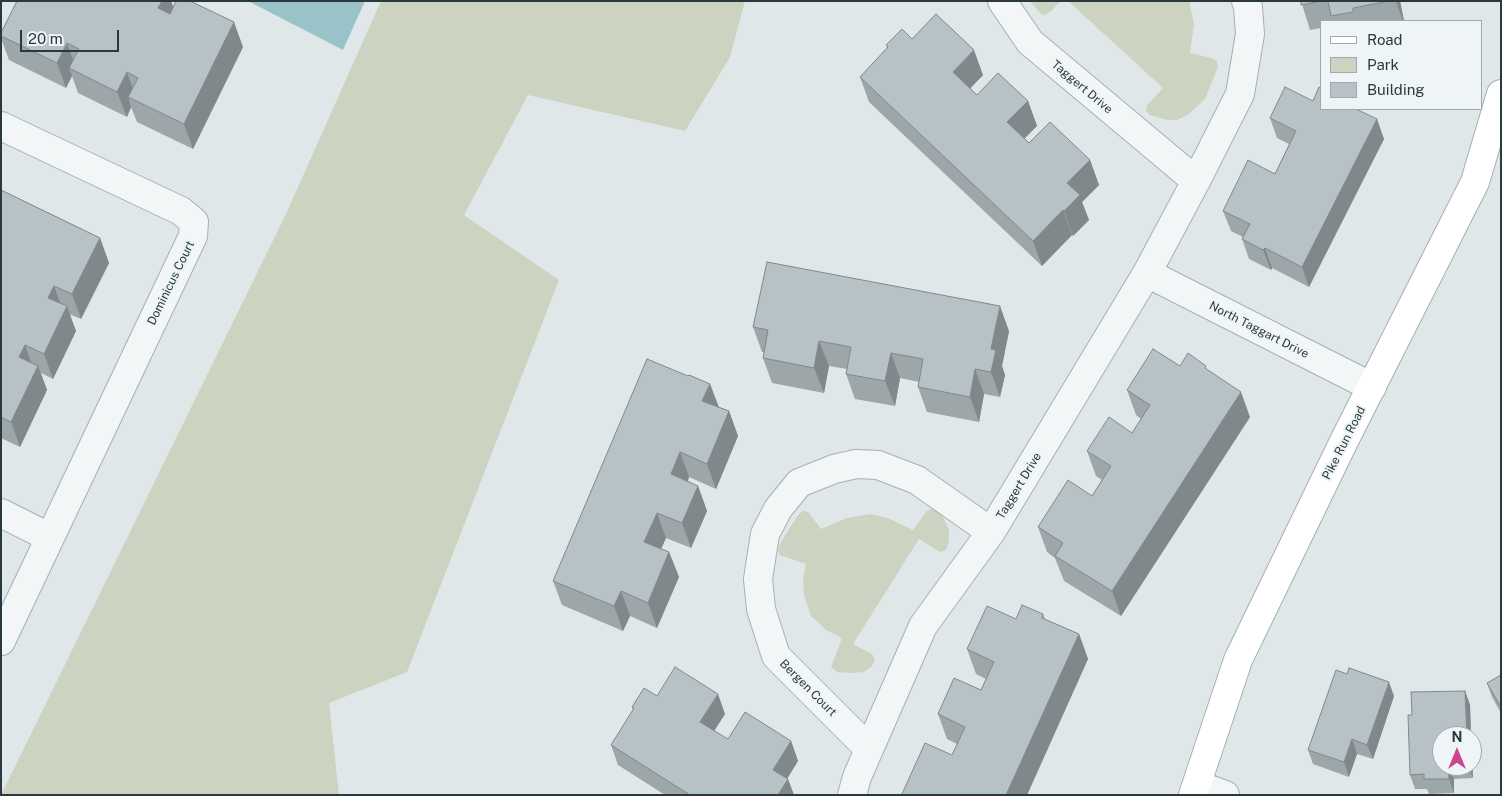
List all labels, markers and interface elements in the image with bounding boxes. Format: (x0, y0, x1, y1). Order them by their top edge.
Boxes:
scale bar (22, 20, 121, 52)
legend (1320, 20, 1482, 110)
text: 20 m (28, 30, 63, 47)
text: Road (1367, 31, 1403, 48)
text: Park (1367, 56, 1399, 73)
street label: Taggert Drive (1049, 57, 1115, 117)
text: Building (1367, 81, 1425, 98)
street label: Dominicus Court (144, 238, 198, 328)
street label: North Taggart Drive (1207, 299, 1311, 361)
street label: Pike Run Road (1319, 404, 1369, 482)
street label: Taggert Drive (993, 450, 1045, 522)
street label: Bergen Court (777, 657, 839, 719)
north arrow (1432, 726, 1482, 776)
text: N (1452, 729, 1462, 745)

